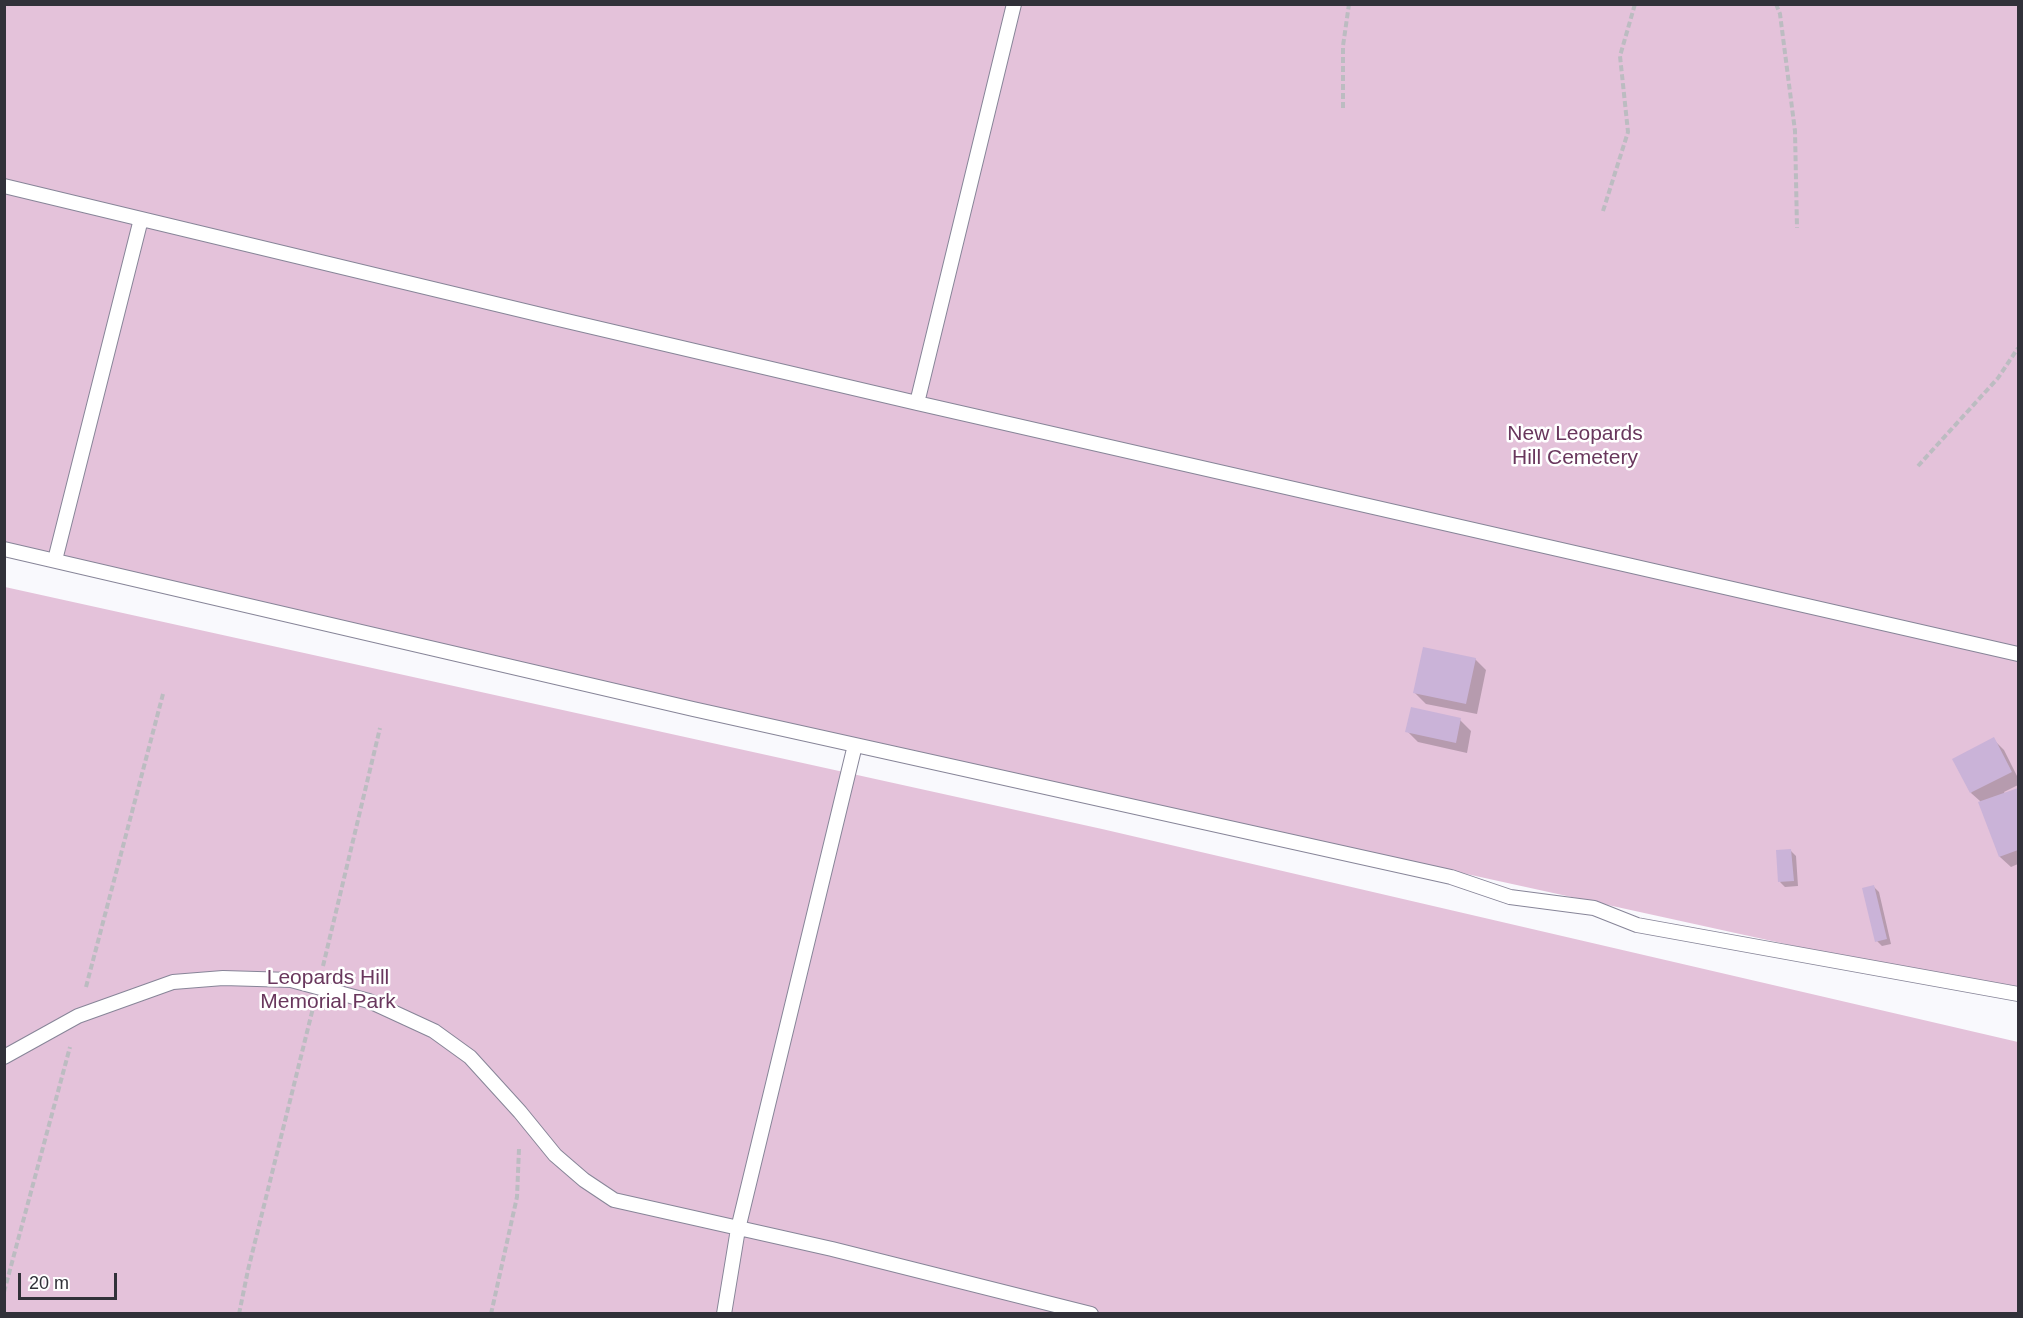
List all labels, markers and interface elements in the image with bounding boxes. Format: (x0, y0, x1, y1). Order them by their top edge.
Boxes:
park label: New Leopards Hill Cemetery (1507, 421, 1643, 471)
park label: Leopards Hill Memorial Park (260, 965, 396, 1015)
scale bar (21, 1261, 120, 1299)
text: 20 m (29, 1273, 69, 1293)

